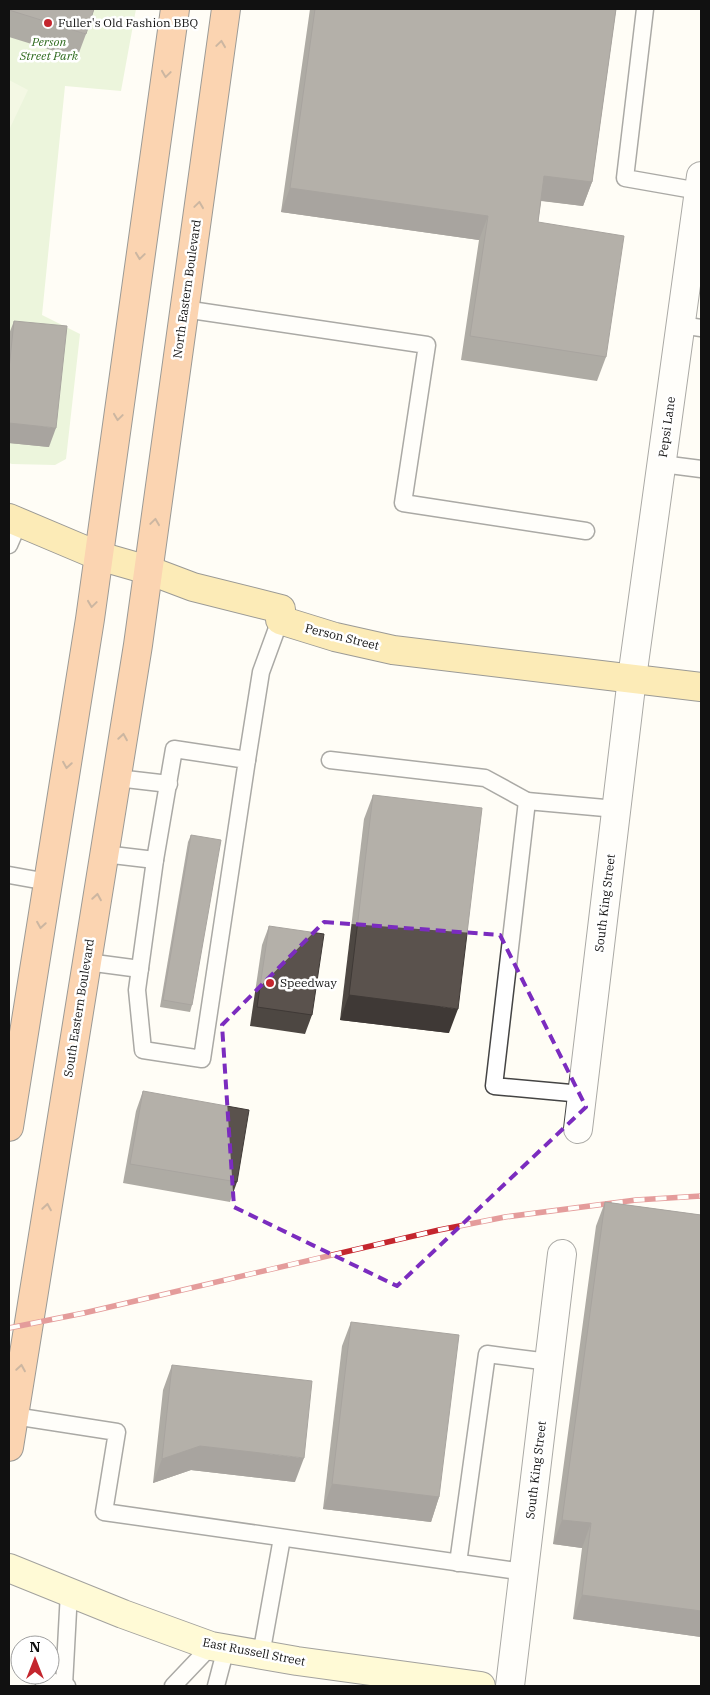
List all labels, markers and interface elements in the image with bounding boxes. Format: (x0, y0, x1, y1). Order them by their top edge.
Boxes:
place label: Fuller's Old Fashion BBQ (58, 15, 198, 30)
marker: Fuller's Old Fashion BBQ (42, 17, 54, 29)
park label: Person Street Park (19, 34, 79, 63)
one-way arrow (215, 39, 226, 47)
one-way arrow (161, 70, 171, 79)
one-way arrow (193, 200, 203, 209)
street label: North Eastern Boulevard (169, 218, 204, 359)
one-way arrow (136, 252, 146, 261)
street label: Pepsi Lane (655, 396, 678, 458)
one-way arrow (114, 413, 124, 422)
one-way arrow (149, 517, 160, 525)
one-way arrow (88, 600, 98, 609)
street label: Person Street (304, 620, 381, 653)
one-way arrow (118, 733, 128, 741)
one-way arrow (62, 761, 73, 769)
street label: South King Street (591, 853, 618, 953)
one-way arrow (91, 893, 102, 901)
one-way arrow (37, 921, 47, 930)
street label: South Eastern Boulevard (60, 938, 97, 1078)
place label: Speedway (280, 975, 337, 990)
marker: Speedway (264, 977, 276, 989)
one-way arrow (42, 1203, 52, 1212)
one-way arrow (16, 1363, 26, 1372)
street label: South King Street (522, 1420, 549, 1520)
street label: East Russell Street (202, 1634, 307, 1669)
north arrow (10, 1635, 60, 1685)
text: N (29, 1638, 41, 1656)

